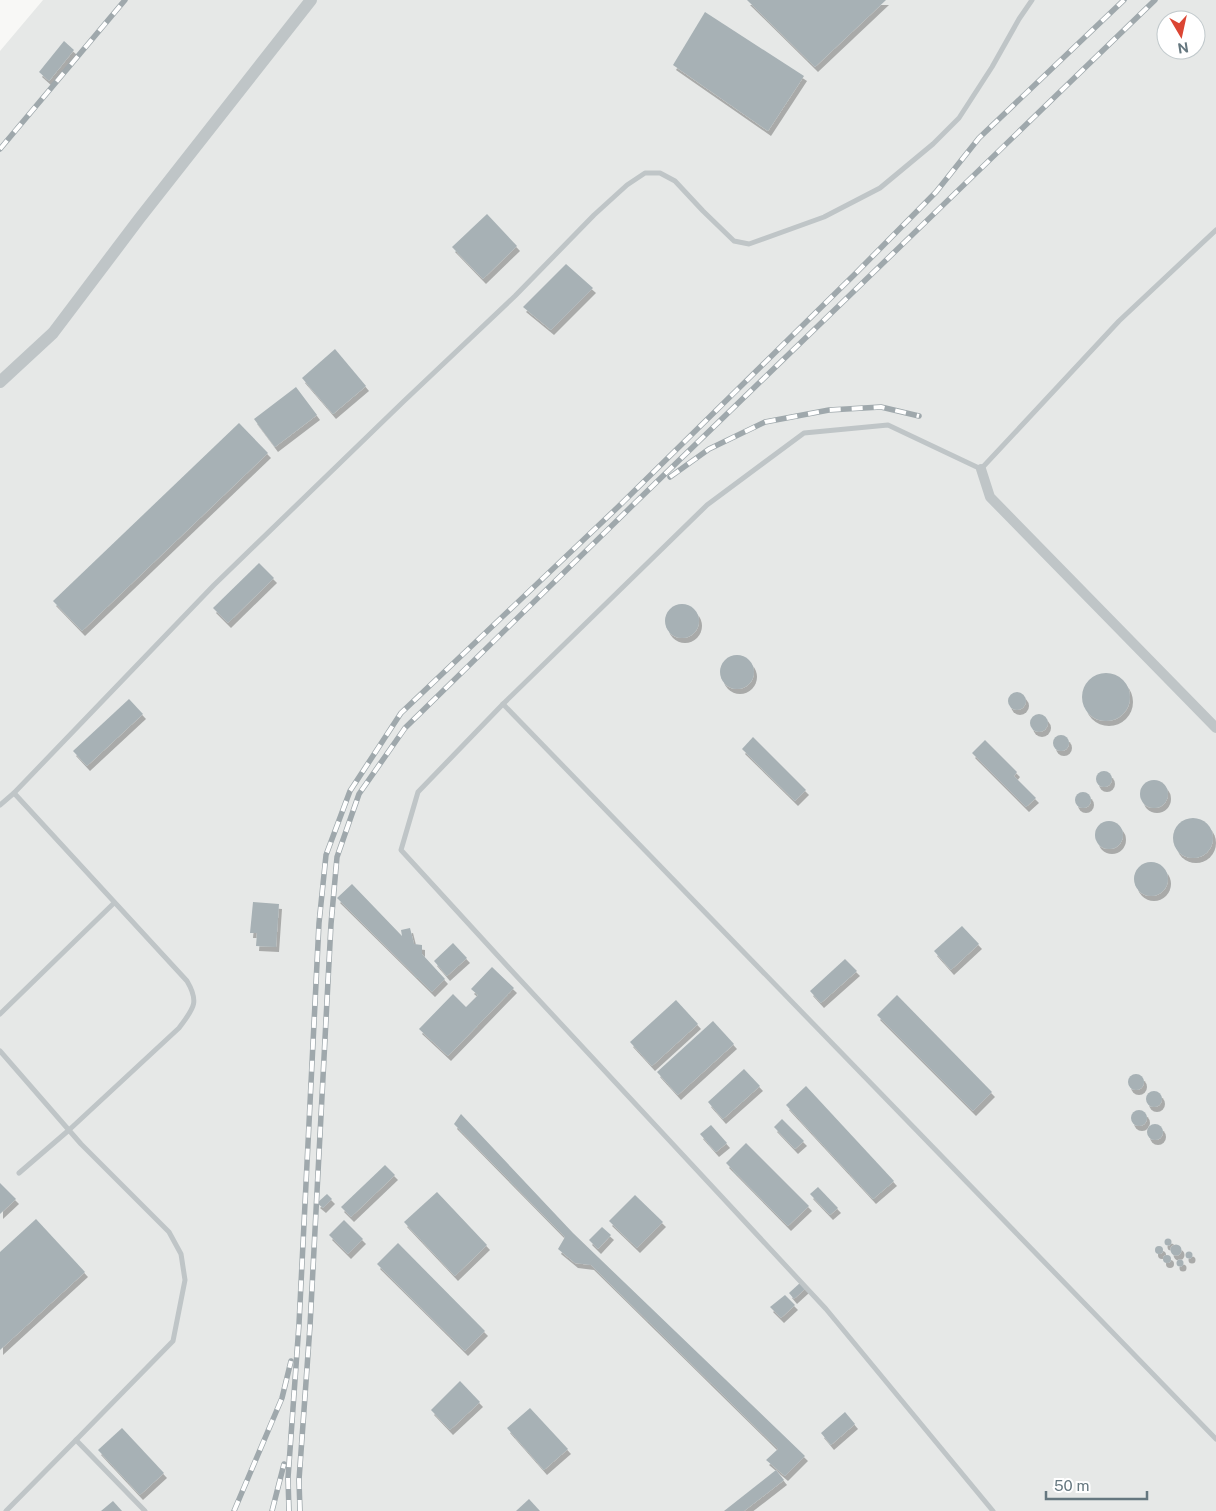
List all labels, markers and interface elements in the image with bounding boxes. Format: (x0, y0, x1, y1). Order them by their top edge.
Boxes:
north arrow (1156, 10, 1206, 60)
text: N (1176, 39, 1190, 57)
scale bar (1046, 1468, 1147, 1500)
text: 50 m (1054, 1477, 1089, 1494)

